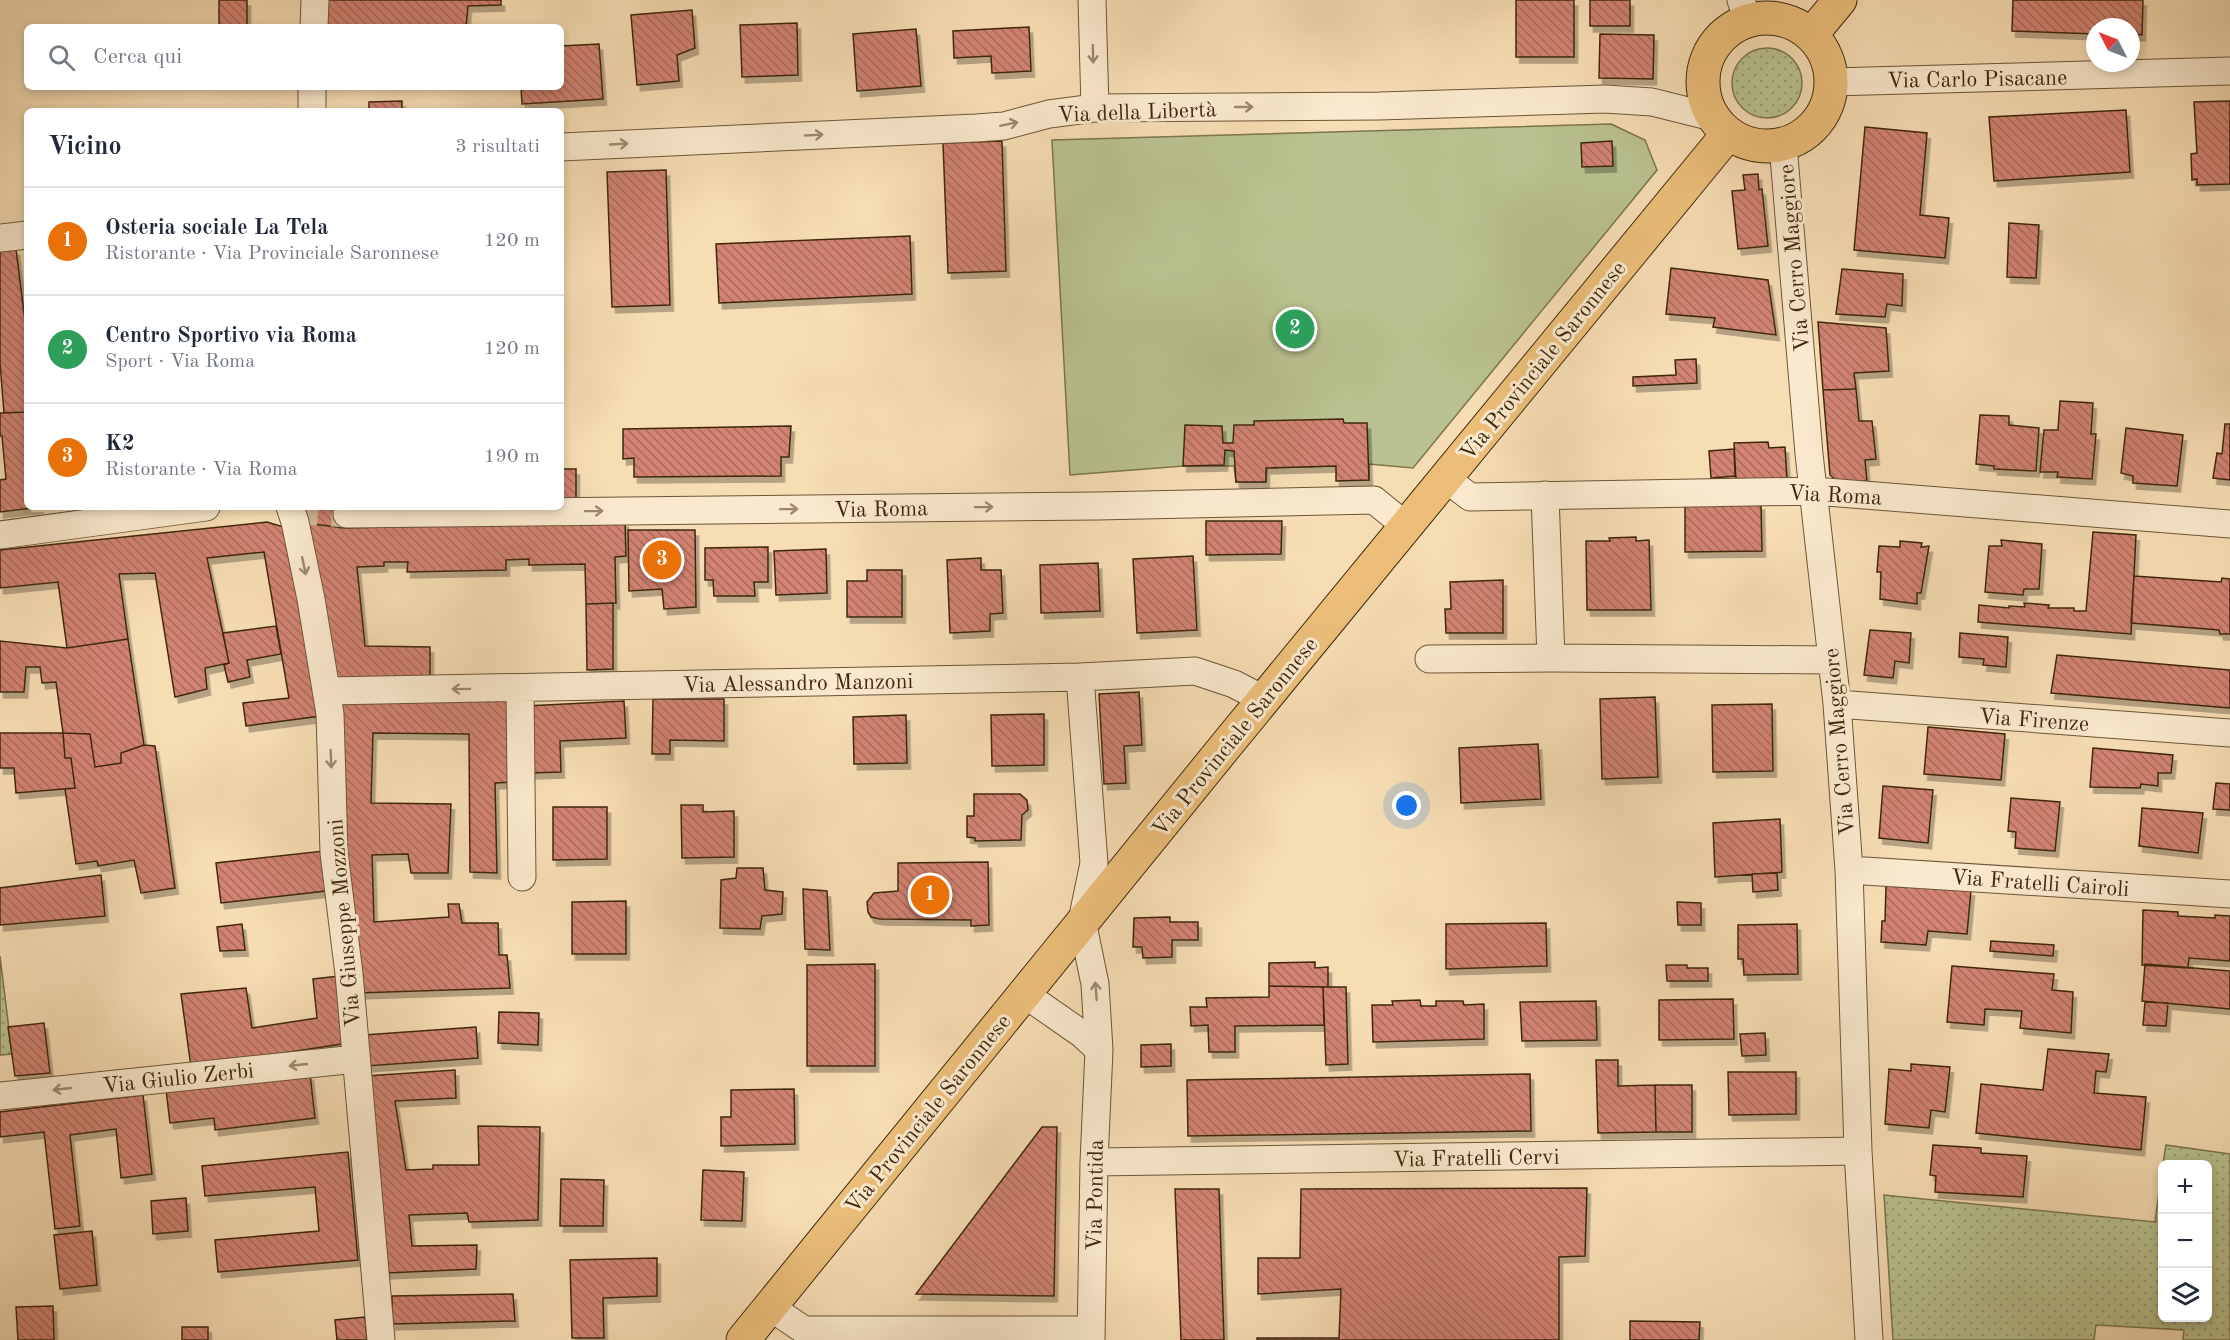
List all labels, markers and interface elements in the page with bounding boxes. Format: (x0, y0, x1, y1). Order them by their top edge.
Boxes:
north arrow (2086, 18, 2140, 72)
search box (24, 24, 564, 90)
icon: search (45, 41, 78, 74)
one-way arrow (1088, 44, 1099, 64)
text: Cerca qui (93, 46, 182, 68)
street label: Via Carlo Pisacane (1887, 67, 2067, 93)
street label: Via della Libertà (1057, 99, 1217, 127)
one-way arrow (1234, 101, 1254, 113)
one-way arrow (999, 118, 1018, 129)
one-way arrow (804, 130, 824, 141)
text: Vicino (48, 134, 122, 160)
text: 3 risultati (455, 137, 540, 157)
one-way arrow (609, 138, 629, 149)
street label: Via Cerro Maggiore (1776, 163, 1814, 352)
text: Osteria sociale La Tela (105, 217, 329, 239)
text: 1 (62, 231, 73, 251)
text: 120 m (484, 231, 540, 251)
text: Ristorante · Via Provinciale Saronnese (105, 244, 439, 264)
street label: Via Provinciale Saronnese (1457, 258, 1630, 465)
pin: 2 (1276, 306, 1314, 352)
text: Centro Sportivo via Roma (105, 325, 357, 347)
text: 2 (62, 339, 73, 359)
text: 120 m (484, 339, 540, 359)
text: Sport · Via Roma (105, 352, 255, 372)
text: K2 (105, 433, 135, 455)
text: 3 (62, 447, 73, 467)
text: 190 m (484, 447, 540, 467)
text: Ristorante · Via Roma (105, 460, 298, 480)
street label: Via Roma (1787, 483, 1883, 509)
street label: Via Roma (834, 498, 928, 522)
one-way arrow (974, 501, 994, 513)
one-way arrow (779, 503, 799, 515)
one-way arrow (584, 506, 604, 517)
pin: 3 (642, 538, 682, 582)
one-way arrow (299, 557, 311, 576)
street label: Via Provinciale Saronnese (1149, 634, 1322, 841)
street label: Via Cerro Maggiore (1821, 647, 1859, 836)
street label: Via Alessandro Manzoni (682, 671, 914, 697)
one-way arrow (452, 683, 472, 695)
street label: Via Firenze (1978, 706, 2090, 736)
one-way arrow (325, 749, 337, 769)
your location (1392, 791, 1421, 820)
street label: Via Giuseppe Mozzoni (325, 818, 365, 1028)
street label: Via Fratelli Cairoli (1950, 867, 2130, 901)
pin: 1 (910, 872, 950, 918)
one-way arrow (1090, 982, 1101, 1002)
street label: Via Provinciale Saronnese (842, 1011, 1015, 1218)
street label: Via Giulio Zerbi (101, 1060, 255, 1098)
one-way arrow (288, 1060, 308, 1071)
one-way arrow (53, 1084, 72, 1095)
street label: Via Pontida (1084, 1139, 1108, 1251)
street label: Via Fratelli Cervi (1392, 1147, 1560, 1171)
map controls (2158, 1160, 2212, 1322)
button: + (2158, 1160, 2212, 1214)
button: − (2158, 1214, 2212, 1268)
button: layers (2158, 1268, 2212, 1322)

